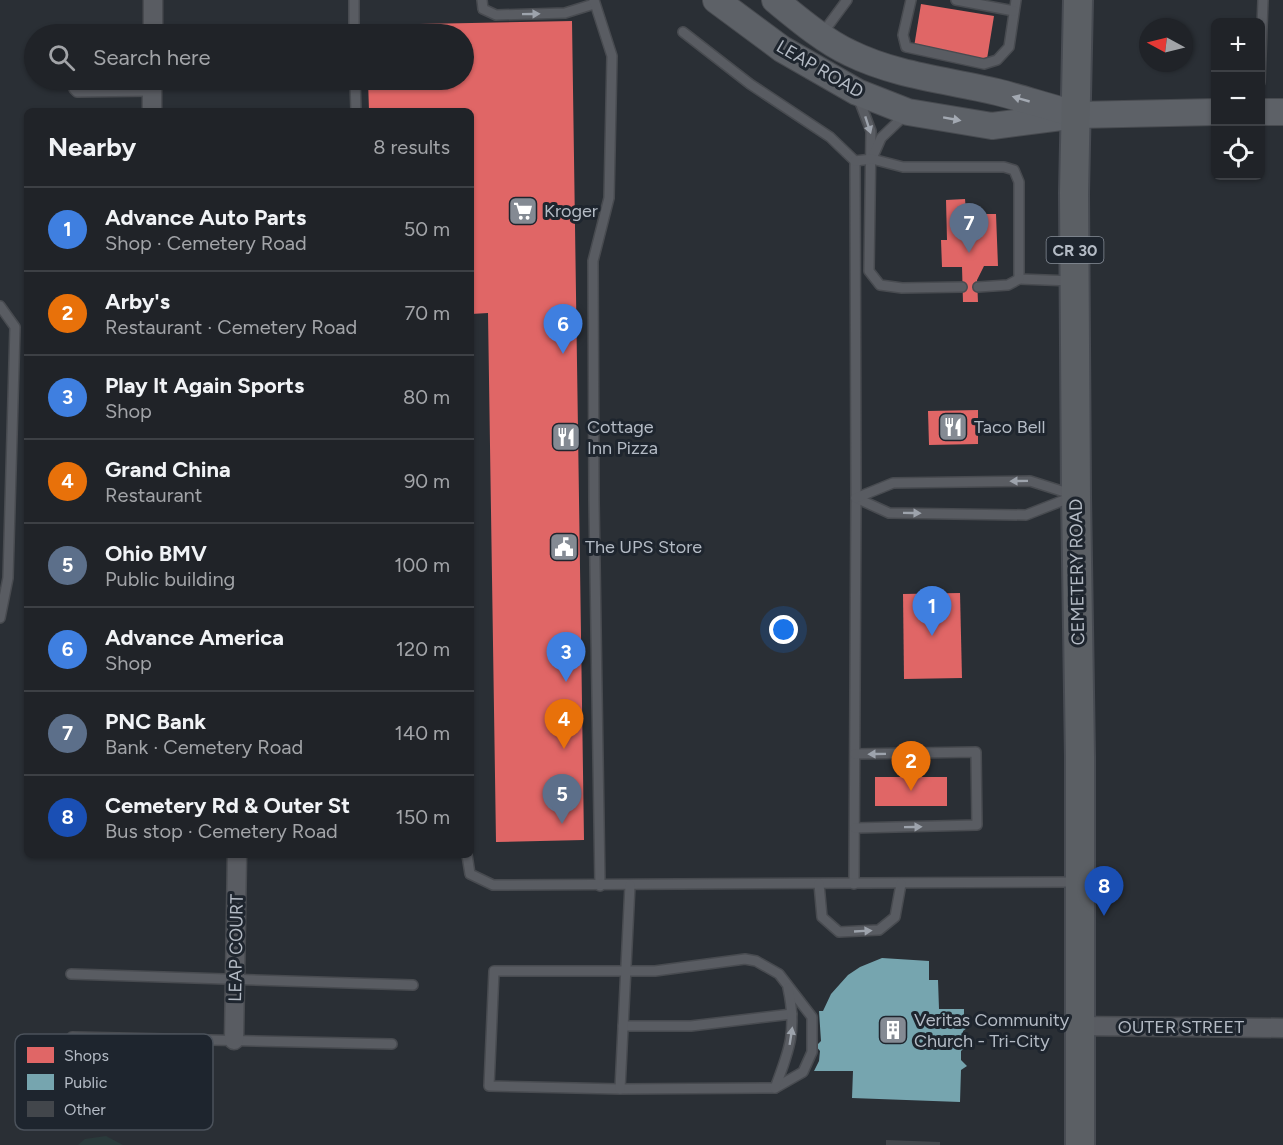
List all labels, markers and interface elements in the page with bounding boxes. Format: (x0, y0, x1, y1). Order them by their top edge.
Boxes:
one-way arrow (521, 9, 540, 19)
north arrow (1139, 18, 1193, 72)
map controls (1211, 18, 1265, 180)
button: + (1211, 18, 1265, 72)
search box (24, 24, 474, 90)
street label: LEAP ROAD (773, 35, 867, 103)
icon: search (45, 41, 78, 74)
text: Search here (93, 44, 211, 71)
button: − (1211, 72, 1265, 126)
one-way arrow (1012, 94, 1030, 103)
one-way arrow (943, 115, 962, 124)
one-way arrow (864, 116, 874, 134)
button: locate (1211, 126, 1265, 180)
text: Nearby (48, 131, 136, 163)
text: 8 results (373, 135, 450, 159)
supermarket icon: Kroger (507, 195, 539, 227)
place label: Kroger (544, 200, 598, 222)
text: Advance Auto Parts (105, 204, 306, 231)
pin: 7 (950, 204, 988, 253)
text: 1 (63, 217, 72, 241)
text: 50 m (404, 217, 450, 241)
text: Shop · Cemetery Road (105, 231, 307, 255)
road number: CR 30 (1046, 237, 1104, 263)
text: Arby's (105, 288, 170, 315)
text: 2 (62, 301, 73, 325)
text: 70 m (404, 301, 450, 325)
pin: 6 (544, 304, 582, 354)
text: Restaurant · Cemetery Road (105, 315, 357, 339)
text: Play It Again Sports (105, 372, 304, 399)
text: 3 (62, 385, 73, 409)
text: 80 m (403, 385, 450, 409)
text: Shop (105, 399, 152, 423)
restaurant icon: Taco Bell (937, 411, 969, 443)
place label: Cottage Inn Pizza (587, 416, 658, 459)
place label: Taco Bell (974, 416, 1045, 438)
restaurant icon: Cottage Inn Pizza (550, 421, 582, 453)
text: Grand China (105, 456, 231, 483)
text: 4 (61, 469, 74, 493)
text: 90 m (404, 469, 450, 493)
one-way arrow (1010, 476, 1029, 486)
text: Restaurant (105, 483, 202, 507)
street label: CEMETERY ROAD (1065, 499, 1089, 645)
one-way arrow (902, 508, 921, 518)
public building icon: The UPS Store (548, 531, 580, 563)
place label: The UPS Store (585, 536, 702, 558)
text: Ohio BMV (105, 540, 207, 567)
text: 5 (62, 553, 73, 577)
text: 100 m (394, 553, 450, 577)
text: Public building (105, 567, 235, 591)
pin: 1 (912, 586, 952, 636)
your location (769, 615, 798, 644)
text: Advance America (105, 624, 284, 651)
pin: 3 (546, 632, 586, 682)
text: 6 (62, 637, 73, 661)
text: 120 m (396, 637, 450, 661)
text: Shop (105, 651, 152, 675)
pin: 4 (544, 700, 584, 749)
text: PNC Bank (105, 708, 206, 735)
text: 7 (62, 721, 73, 745)
text: 140 m (395, 721, 450, 745)
text: Bank · Cemetery Road (105, 735, 303, 759)
pin: 2 (892, 742, 930, 791)
one-way arrow (867, 749, 886, 759)
pin: 5 (542, 774, 582, 824)
text: Cemetery Rd & Outer St (105, 792, 350, 819)
text: 8 (61, 805, 74, 829)
text: 150 m (395, 805, 450, 829)
text: Bus stop · Cemetery Road (105, 819, 338, 843)
one-way arrow (904, 822, 923, 831)
pin: 8 (1084, 866, 1124, 916)
street label: LEAP COURT (224, 894, 248, 1002)
one-way arrow (854, 927, 873, 936)
place label: Veritas Community Church - Tri-City (914, 1009, 1070, 1052)
building icon: Veritas Community Church - Tri-City (877, 1014, 909, 1046)
street label: OUTER STREET (1118, 1016, 1244, 1038)
one-way arrow (786, 1026, 795, 1045)
legend (15, 1034, 213, 1130)
text: Shops (64, 1046, 109, 1065)
text: Public (64, 1073, 108, 1092)
text: Other (64, 1100, 106, 1119)

